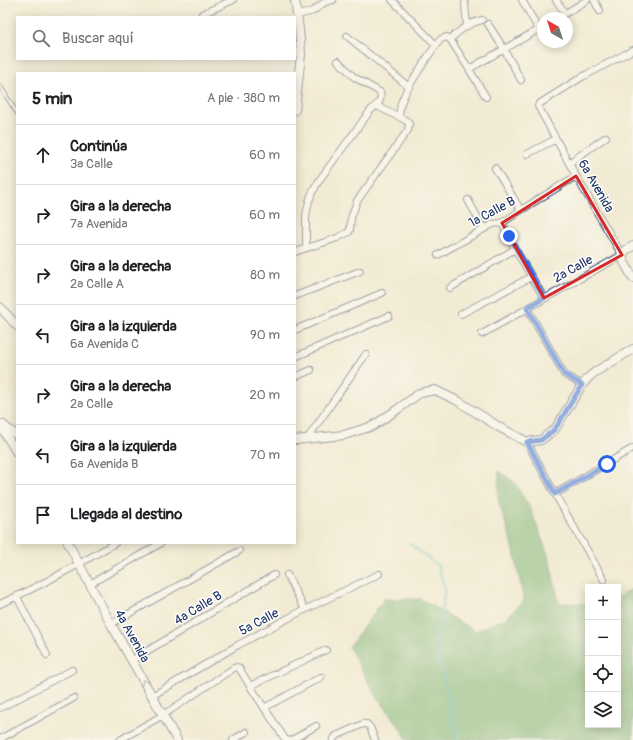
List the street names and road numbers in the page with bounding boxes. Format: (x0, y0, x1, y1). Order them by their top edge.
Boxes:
street label: 6a Avenida (575, 157, 617, 215)
street label: 1a Calle B (466, 193, 518, 231)
street label: 2a Calle (550, 251, 596, 286)
street label: 4a Calle B (171, 587, 225, 629)
street label: 5a Calle (236, 605, 282, 639)
street label: 4a Avenida (111, 607, 153, 665)

